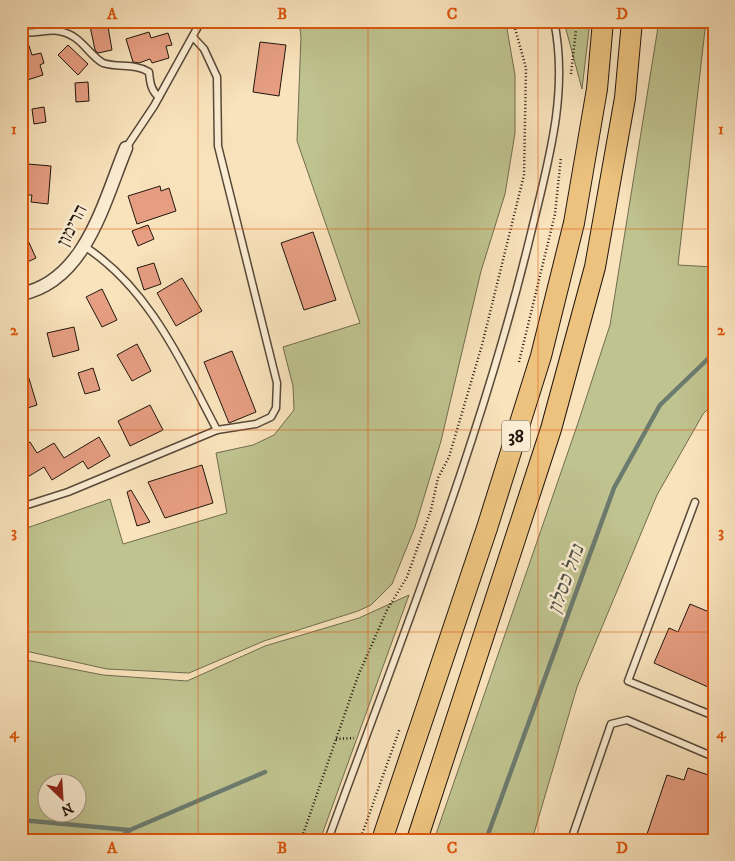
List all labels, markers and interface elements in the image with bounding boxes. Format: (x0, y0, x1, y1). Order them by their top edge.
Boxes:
text: A (106, 4, 118, 24)
text: B (277, 4, 287, 24)
text: C (447, 4, 457, 24)
text: D (616, 4, 628, 24)
text: 1 (11, 119, 17, 139)
text: 1 (718, 119, 724, 139)
street label: הרימון (52, 201, 93, 251)
text: 2 (10, 320, 19, 340)
text: 2 (717, 320, 726, 340)
road number: 38 (502, 421, 530, 452)
text: 3 (11, 522, 17, 542)
text: 3 (718, 522, 724, 542)
water label: נחל כסלון (543, 541, 591, 617)
text: 4 (8, 723, 19, 743)
text: 4 (715, 723, 726, 743)
north arrow (38, 774, 88, 824)
text: N (58, 798, 76, 820)
text: A (106, 838, 118, 858)
text: B (277, 838, 287, 858)
text: C (447, 838, 457, 858)
text: D (616, 838, 628, 858)

